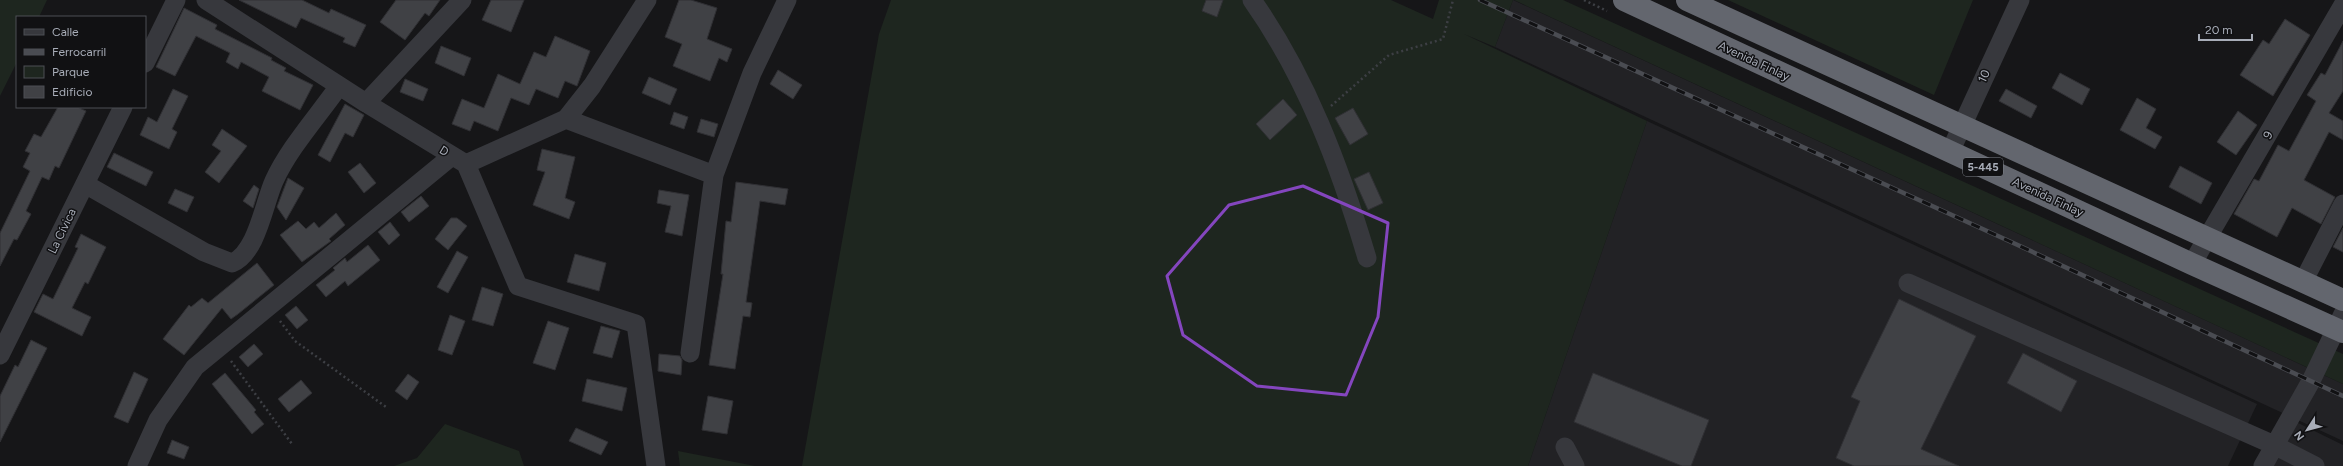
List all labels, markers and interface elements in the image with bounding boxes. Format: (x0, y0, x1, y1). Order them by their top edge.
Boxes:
legend (16, 16, 146, 108)
scale bar (2199, 16, 2252, 42)
text: 20 m (2205, 23, 2233, 37)
text: Calle (52, 25, 79, 39)
street label: Avenida Finlay (1716, 38, 1793, 84)
text: Ferrocarril (52, 45, 106, 59)
text: Parque (52, 65, 90, 79)
street label: 10 (1975, 67, 1993, 85)
text: Edificio (52, 85, 92, 99)
street label: 9 (2260, 128, 2276, 141)
street label: D (437, 143, 451, 159)
road number: 5-445 (1963, 158, 2003, 176)
street label: Avenida Finlay (2010, 174, 2087, 220)
street label: La Cívica (45, 206, 79, 256)
north arrow (2287, 410, 2327, 450)
text: N (2292, 428, 2307, 443)

